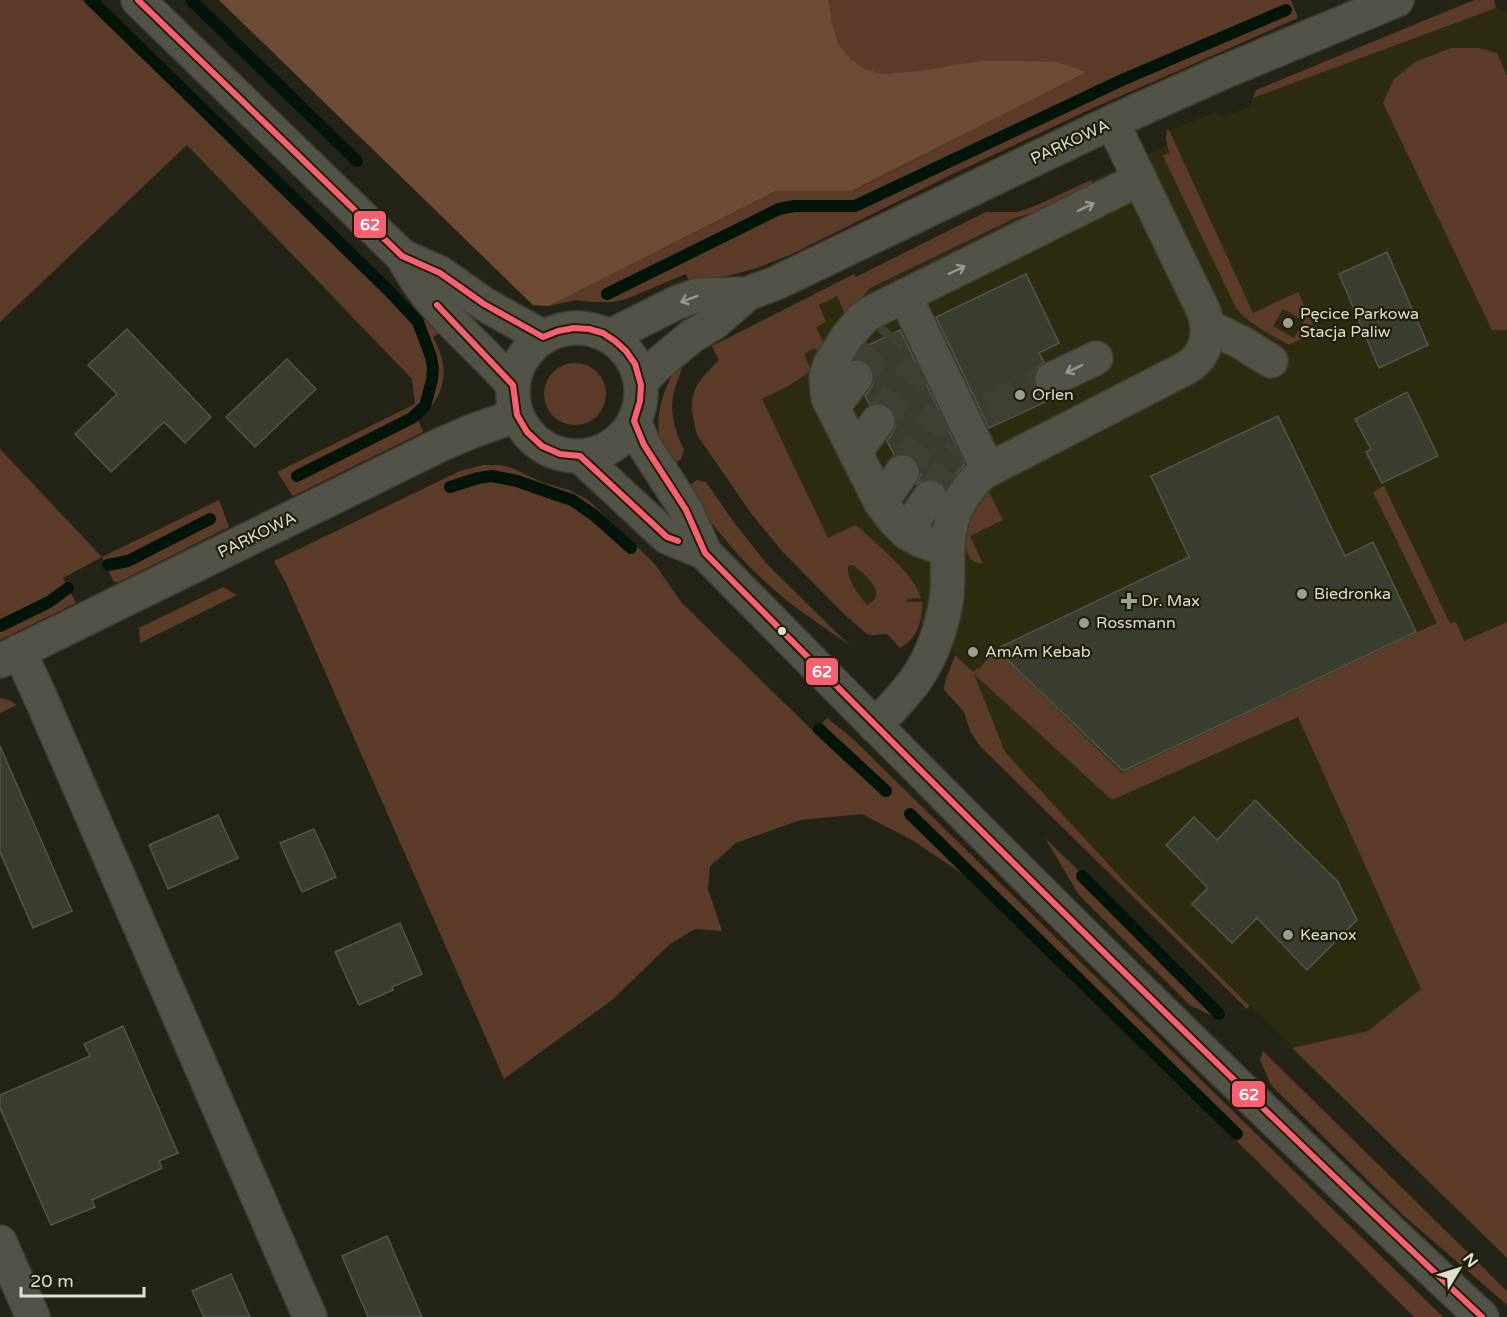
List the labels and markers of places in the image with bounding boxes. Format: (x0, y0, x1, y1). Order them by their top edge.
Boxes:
place label: Pęcice Parkowa Stacja Paliw (1300, 304, 1419, 342)
marker: Pęcice Parkowa Stacja Paliw (1281, 316, 1295, 330)
place label: Orlen (1032, 385, 1074, 405)
marker: Orlen (1013, 388, 1027, 402)
place label: Biedronka (1314, 584, 1391, 604)
marker: Biedronka (1295, 587, 1309, 601)
place label: Dr. Max (1141, 591, 1200, 611)
marker: Dr. Max (1122, 594, 1136, 608)
place label: Rossmann (1096, 613, 1176, 633)
marker: Rossmann (1077, 616, 1091, 630)
unlabelled marker (776, 625, 788, 637)
place label: AmAm Kebab (985, 642, 1091, 662)
marker: AmAm Kebab (966, 645, 980, 659)
place label: Keanox (1300, 925, 1357, 945)
marker: Keanox (1281, 928, 1295, 942)

